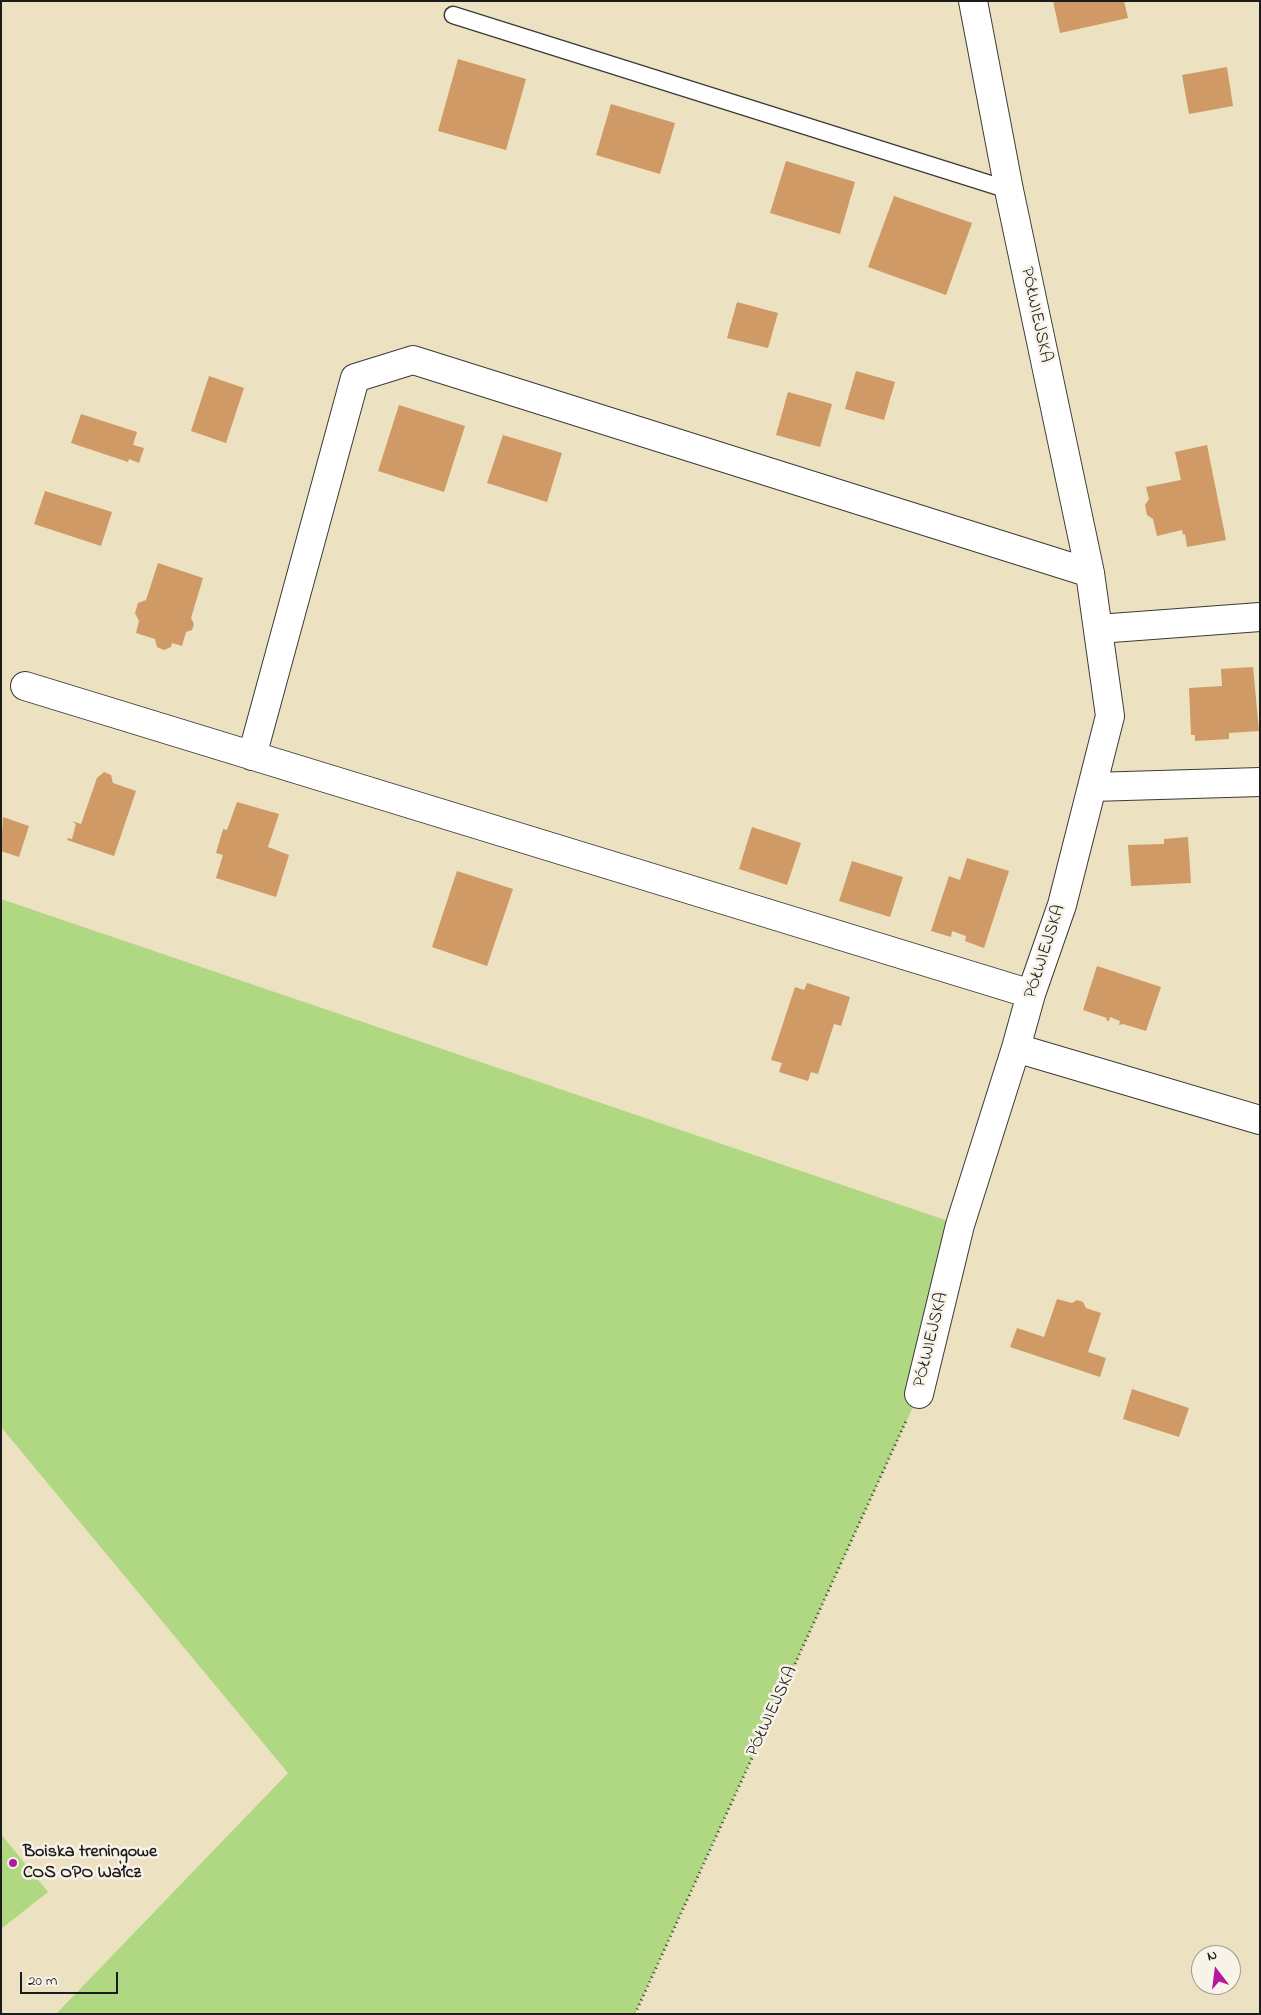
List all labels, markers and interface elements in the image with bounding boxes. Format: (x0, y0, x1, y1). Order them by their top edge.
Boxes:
street label: PÓŁWIEJSKA (1014, 265, 1056, 365)
street label: PÓŁWIEJSKA (1021, 903, 1071, 1001)
street label: PÓŁWIEJSKA (910, 1290, 954, 1390)
street label: PÓŁWIEJSKA (743, 1663, 803, 1761)
place label: Boiska treningowe COS OPO Wałcz (23, 1842, 157, 1885)
marker: Boiska treningowe COS OPO Wałcz (7, 1857, 19, 1869)
north arrow (1191, 1945, 1241, 1995)
text: N (1205, 1945, 1220, 1967)
scale bar (22, 1962, 120, 1994)
text: 20 m (28, 1970, 57, 1992)

